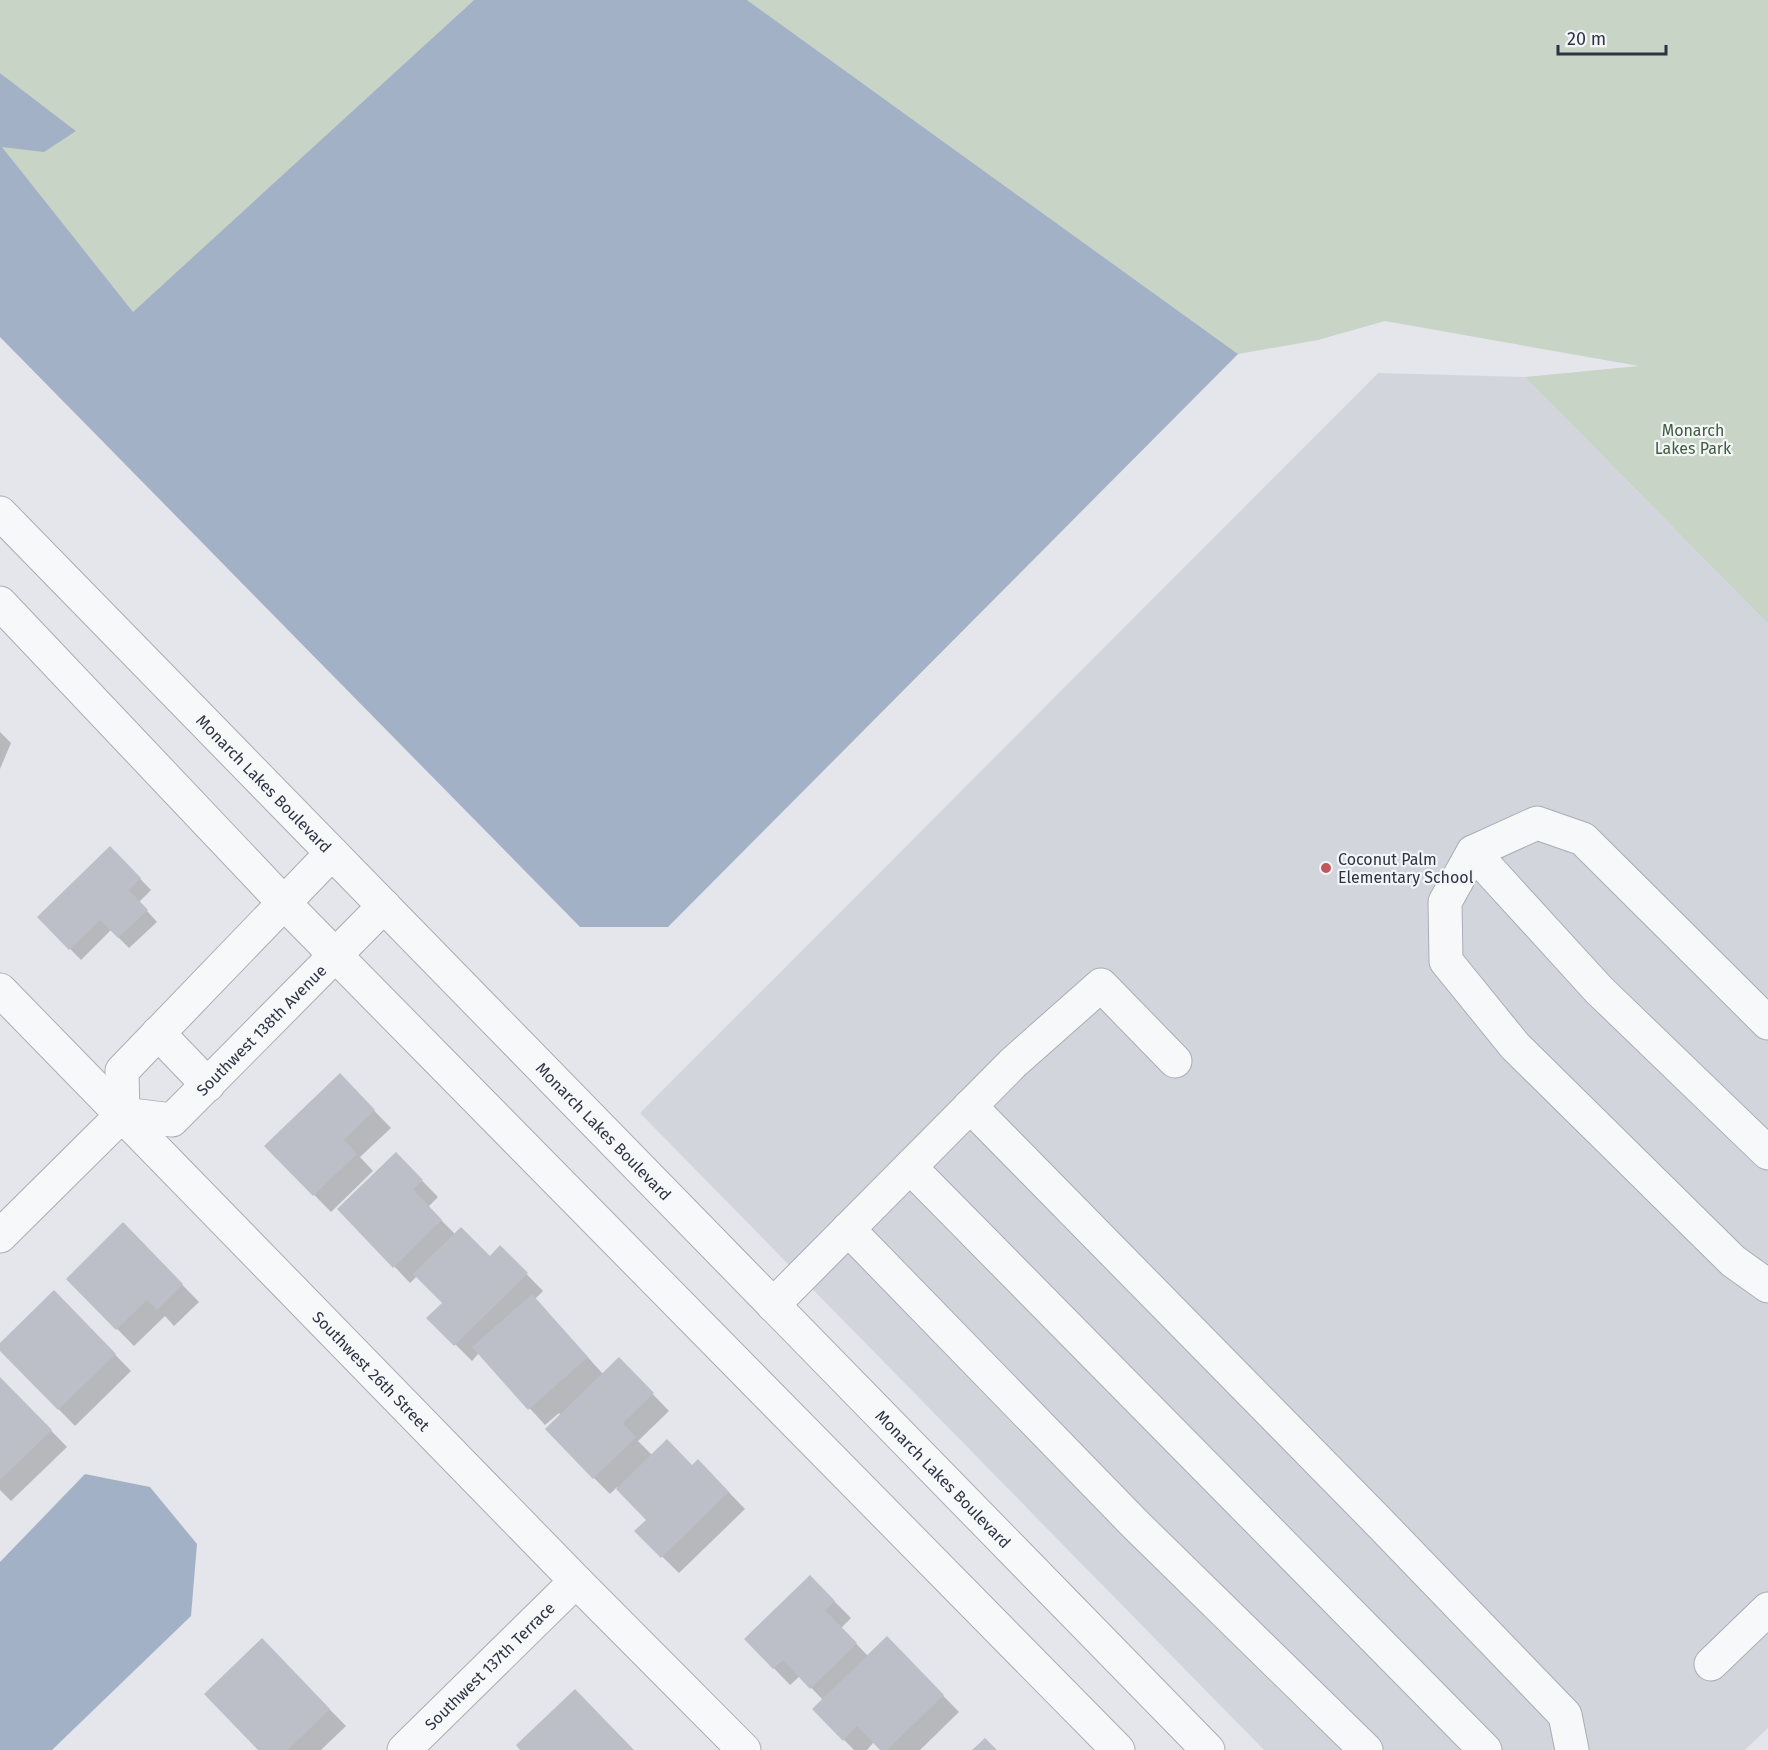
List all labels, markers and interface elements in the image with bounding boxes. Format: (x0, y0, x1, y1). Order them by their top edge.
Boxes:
scale bar (1558, 18, 1666, 56)
text: 20 m (1567, 28, 1606, 50)
park label: Monarch Lakes Park (1655, 421, 1732, 458)
street label: Monarch Lakes Boulevard (192, 711, 335, 857)
place label: Coconut Palm Elementary School (1338, 850, 1474, 887)
marker: Coconut Palm Elementary School (1319, 861, 1333, 875)
street label: Southwest 138th Avenue (193, 961, 330, 1100)
street label: Monarch Lakes Boulevard (532, 1059, 675, 1204)
street label: Southwest 26th Street (308, 1308, 434, 1435)
street label: Monarch Lakes Boulevard (871, 1406, 1014, 1552)
street label: Southwest 137th Terrace (421, 1598, 559, 1734)

